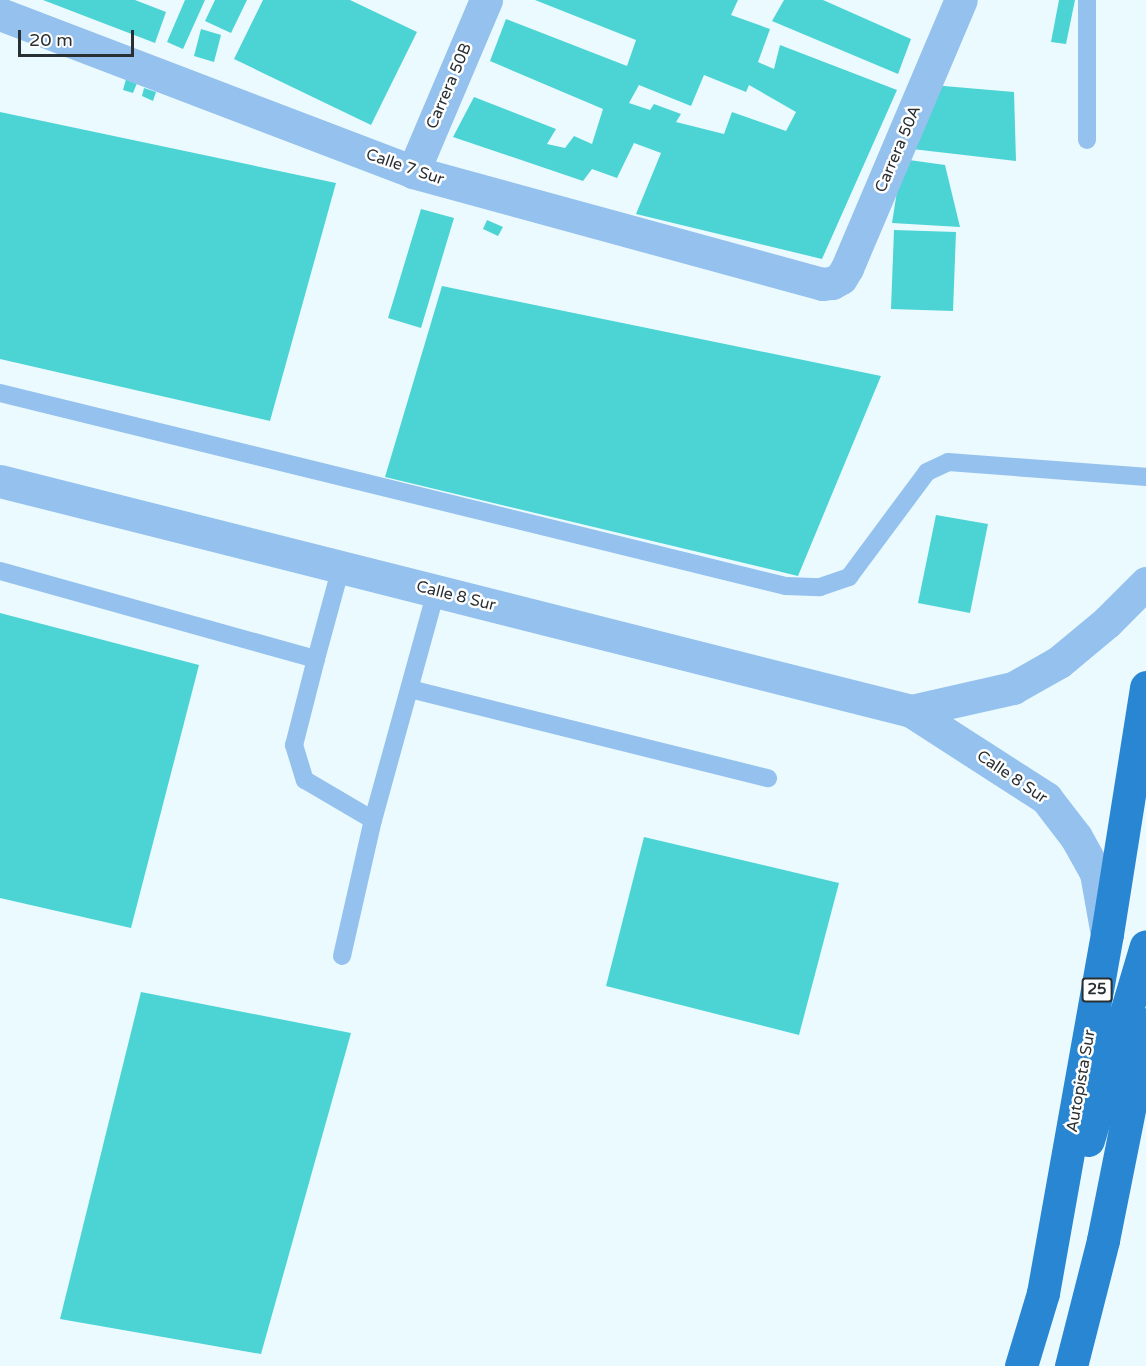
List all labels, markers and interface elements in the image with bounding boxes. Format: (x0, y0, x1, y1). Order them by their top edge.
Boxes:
scale bar (21, 18, 136, 56)
text: 20 m (29, 29, 73, 51)
street label: Carrera 50B (422, 40, 476, 132)
street label: Carrera 50A (871, 103, 925, 195)
street label: Calle 7 Sur (364, 145, 446, 189)
street label: Calle 8 Sur (414, 577, 498, 615)
street label: Calle 8 Sur (973, 746, 1051, 808)
road number: 25 (1080, 978, 1114, 1002)
street label: Autopista Sur (1063, 1028, 1099, 1134)

